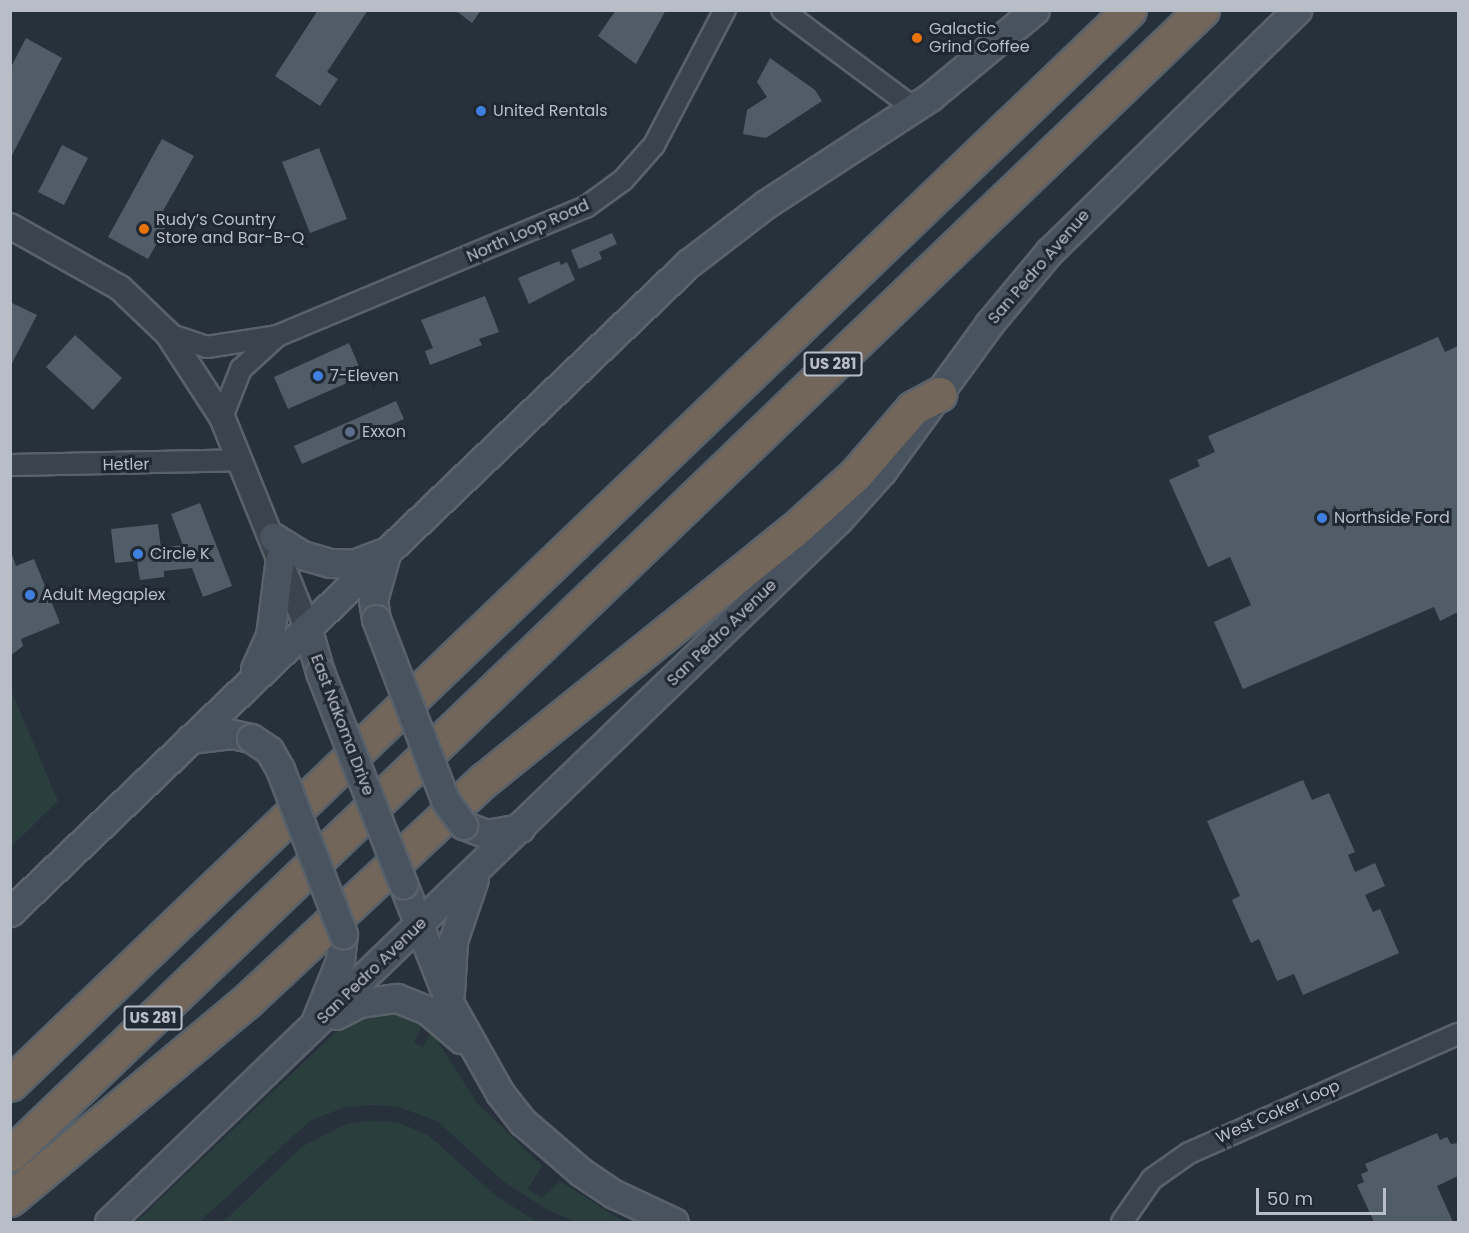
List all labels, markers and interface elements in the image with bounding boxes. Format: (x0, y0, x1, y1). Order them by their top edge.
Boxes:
place label: Galactic Grind Coffee (929, 19, 1030, 57)
marker: Galactic Grind Coffee (910, 31, 924, 45)
place label: United Rentals (493, 101, 608, 121)
marker: United Rentals (474, 104, 488, 118)
street label: North Loop Road (464, 195, 592, 267)
street label: San Pedro Avenue (984, 206, 1094, 328)
place label: Rudy’s Country Store and Bar-B-Q (156, 210, 304, 248)
marker: Rudy’s Country Store and Bar-B-Q (137, 222, 151, 236)
road number: US 281 (803, 352, 863, 376)
place label: 7-Eleven (330, 366, 399, 386)
marker: 7-Eleven (311, 369, 325, 383)
place label: Exxon (362, 422, 406, 442)
marker: Exxon (343, 425, 357, 439)
street label: Hetler (103, 455, 149, 475)
place label: Northside Ford (1334, 508, 1450, 528)
marker: Northside Ford (1315, 511, 1329, 525)
place label: Circle K (150, 544, 210, 564)
marker: Circle K (131, 547, 145, 561)
street label: San Pedro Avenue (663, 576, 781, 690)
place label: Adult Megaplex (42, 585, 166, 605)
marker: Adult Megaplex (23, 588, 37, 602)
street label: East Nakoma Drive (306, 652, 378, 798)
street label: San Pedro Avenue (313, 914, 431, 1028)
road number: US 281 (123, 1006, 183, 1030)
street label: West Coker Loop (1213, 1076, 1343, 1148)
scale bar (1259, 1176, 1390, 1214)
text: 50 m (1267, 1186, 1313, 1211)

